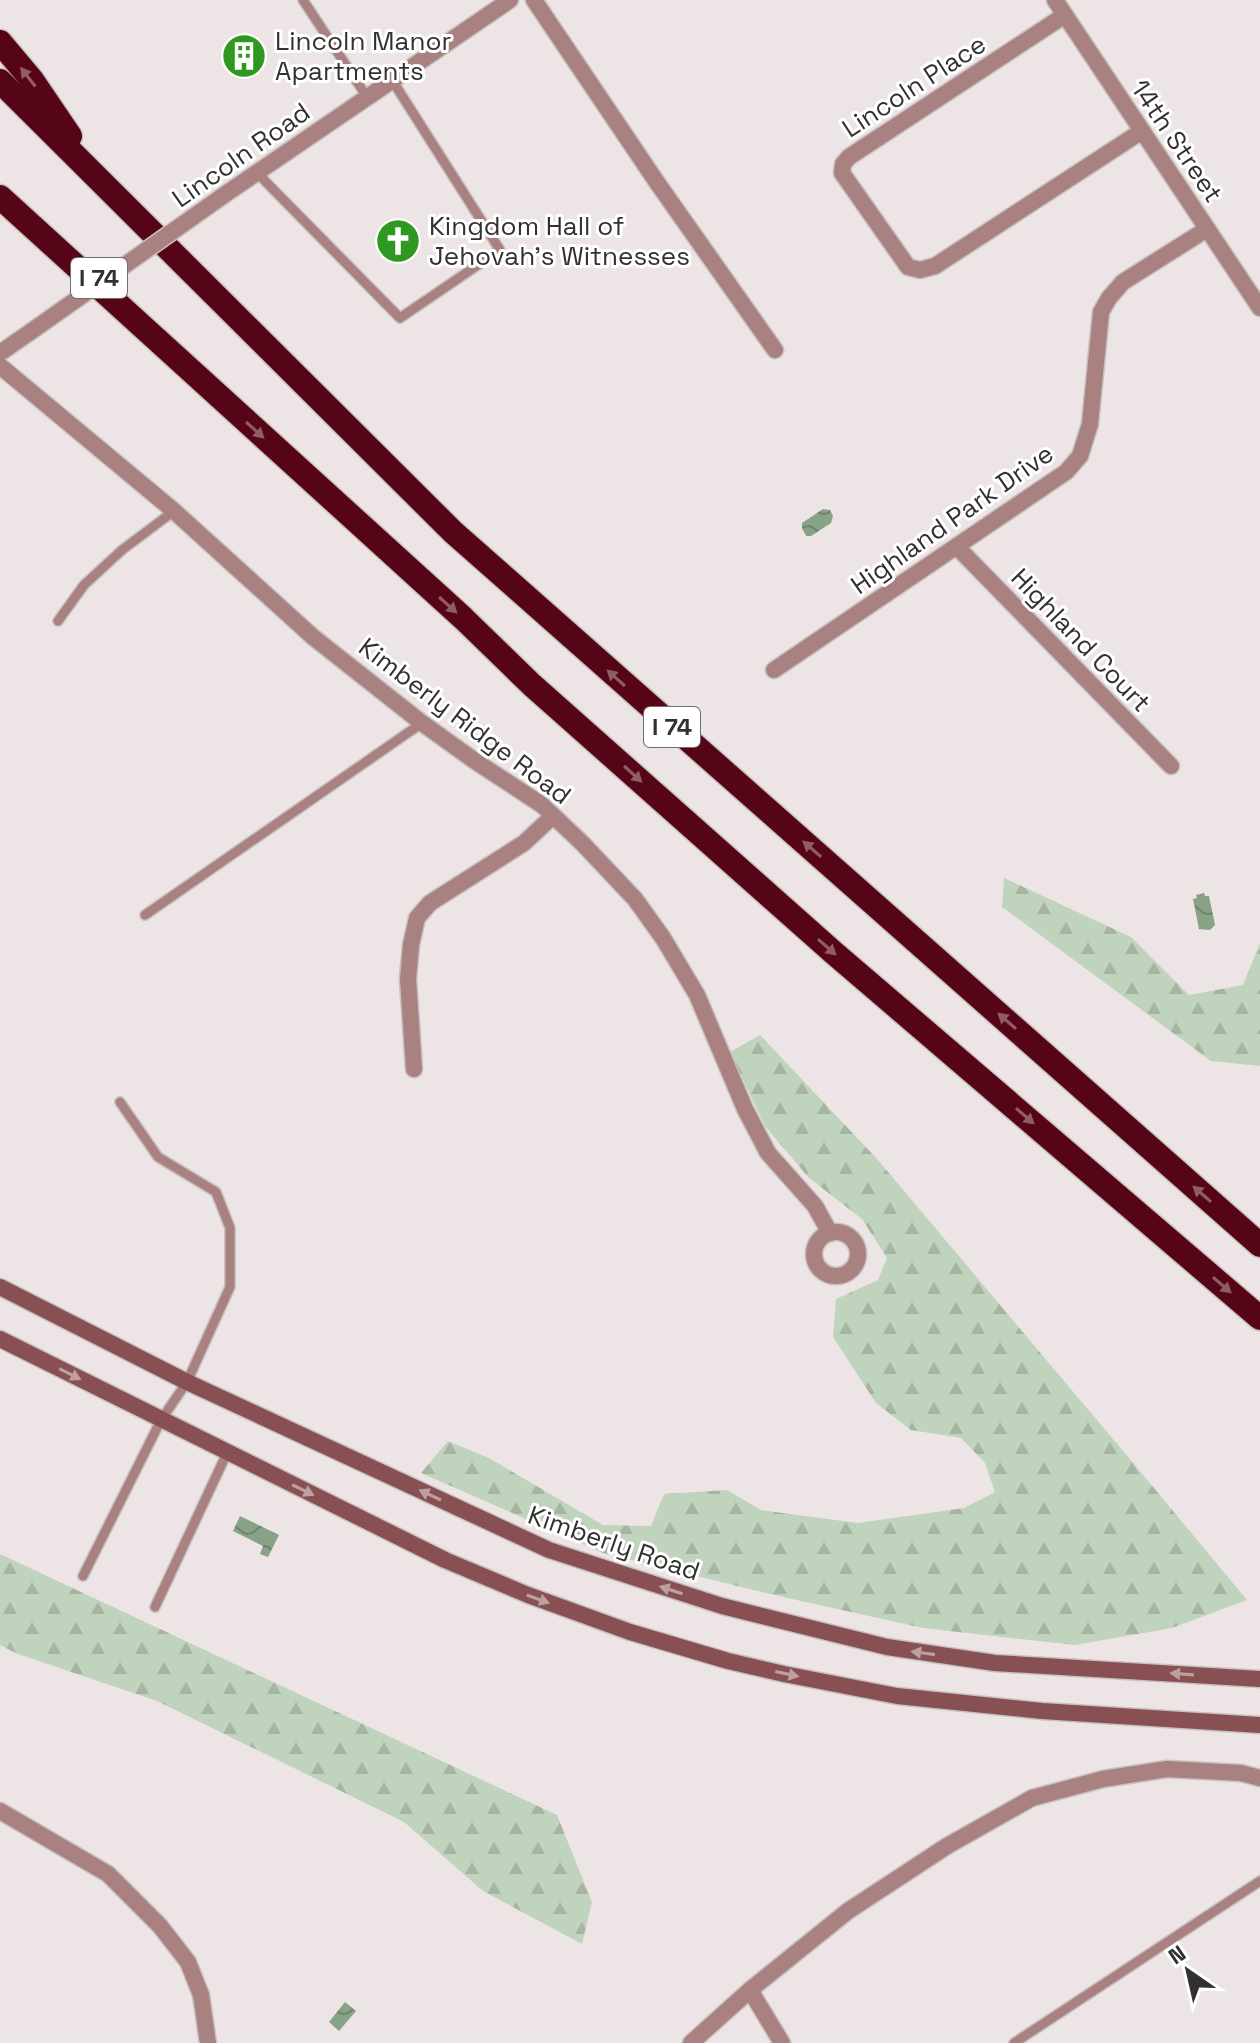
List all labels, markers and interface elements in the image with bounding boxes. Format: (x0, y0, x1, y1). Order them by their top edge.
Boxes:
place label: Lincoln Manor Apartments (275, 24, 451, 88)
street label: Lincoln Place (836, 27, 992, 145)
building icon: Lincoln Manor Apartments (220, 32, 268, 80)
one-way arrow (21, 67, 37, 87)
street label: 14th Street (1123, 73, 1231, 209)
street label: Lincoln Road (165, 95, 317, 215)
place label: Kingdom Hall of Jehovah's Witnesses (429, 209, 690, 273)
church icon: Kingdom Hall of Jehovah's Witnesses (374, 217, 422, 265)
road number: I 74 (71, 258, 127, 298)
one-way arrow (245, 421, 264, 439)
street label: Highland Park Drive (844, 436, 1060, 602)
street label: Highland Court (1004, 561, 1158, 719)
one-way arrow (438, 595, 457, 613)
street label: Kimberly Ridge Road (352, 630, 578, 812)
one-way arrow (607, 670, 627, 687)
road number: I 74 (644, 707, 700, 747)
one-way arrow (622, 765, 642, 782)
one-way arrow (802, 841, 821, 859)
one-way arrow (818, 937, 837, 955)
one-way arrow (997, 1013, 1016, 1031)
one-way arrow (1014, 1107, 1034, 1124)
one-way arrow (1192, 1185, 1211, 1203)
one-way arrow (1212, 1276, 1232, 1293)
one-way arrow (58, 1367, 81, 1381)
one-way arrow (291, 1483, 314, 1497)
one-way arrow (418, 1488, 441, 1502)
street label: Kimberly Road (524, 1498, 704, 1588)
one-way arrow (659, 1583, 683, 1595)
one-way arrow (526, 1593, 550, 1606)
one-way arrow (910, 1646, 935, 1659)
one-way arrow (1169, 1667, 1194, 1680)
one-way arrow (775, 1668, 800, 1681)
north arrow (1148, 1931, 1228, 2011)
text: N (1163, 1939, 1191, 1970)

